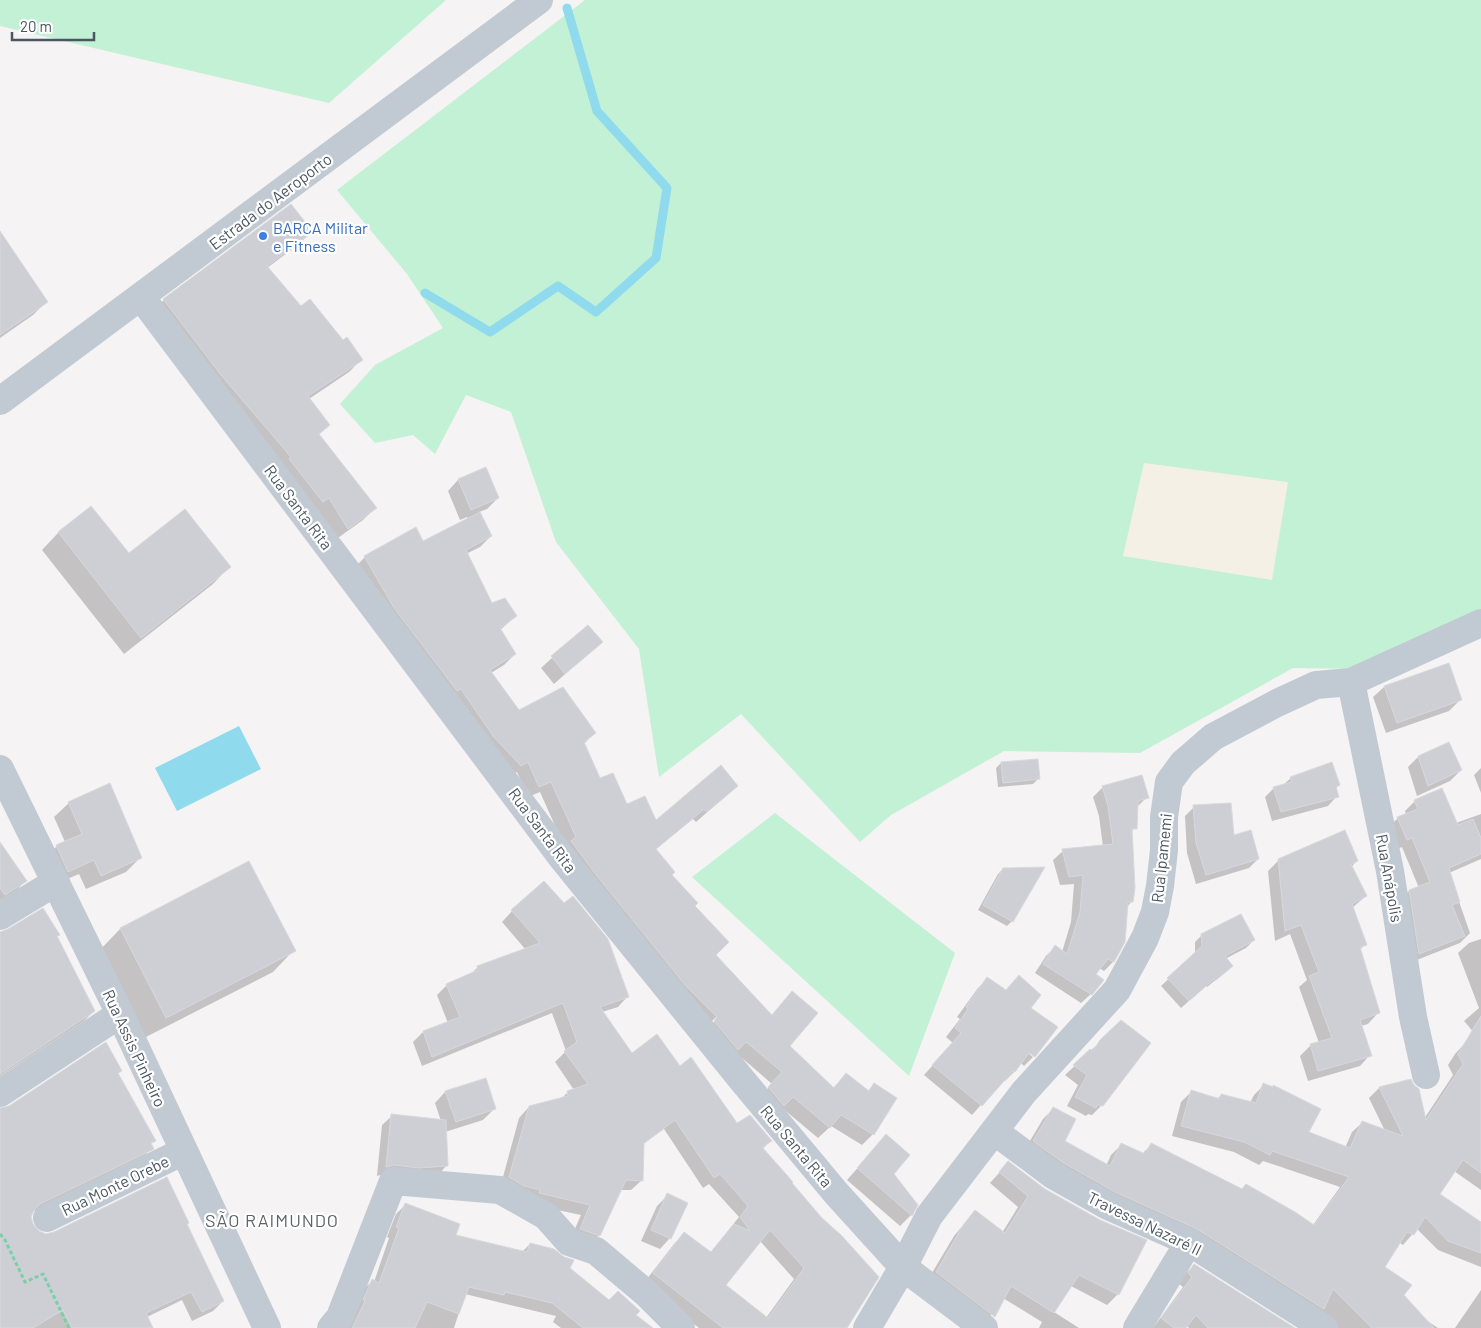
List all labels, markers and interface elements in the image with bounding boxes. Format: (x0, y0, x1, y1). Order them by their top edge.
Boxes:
scale bar (12, 10, 95, 42)
text: 20 m (20, 17, 52, 35)
street label: Estrada do Aeroporto (205, 149, 335, 253)
place label: BARCA Militar e Fitness (273, 218, 368, 255)
marker: BARCA Militar e Fitness (257, 230, 269, 242)
street label: Rua Santa Rita (261, 461, 337, 553)
street label: Rua Santa Rita (505, 784, 581, 876)
street label: Rua Ipamemi (1147, 812, 1175, 904)
street label: Rua Anápolis (1373, 832, 1407, 924)
street label: Rua Assis Pinheiro (99, 986, 171, 1110)
street label: Rua Santa Rita (757, 1101, 837, 1191)
street label: Rua Monte Orebe (58, 1151, 172, 1219)
street label: Travessa Nazaré II (1085, 1187, 1205, 1259)
district label: SÃO RAIMUNDO (205, 1209, 339, 1231)

